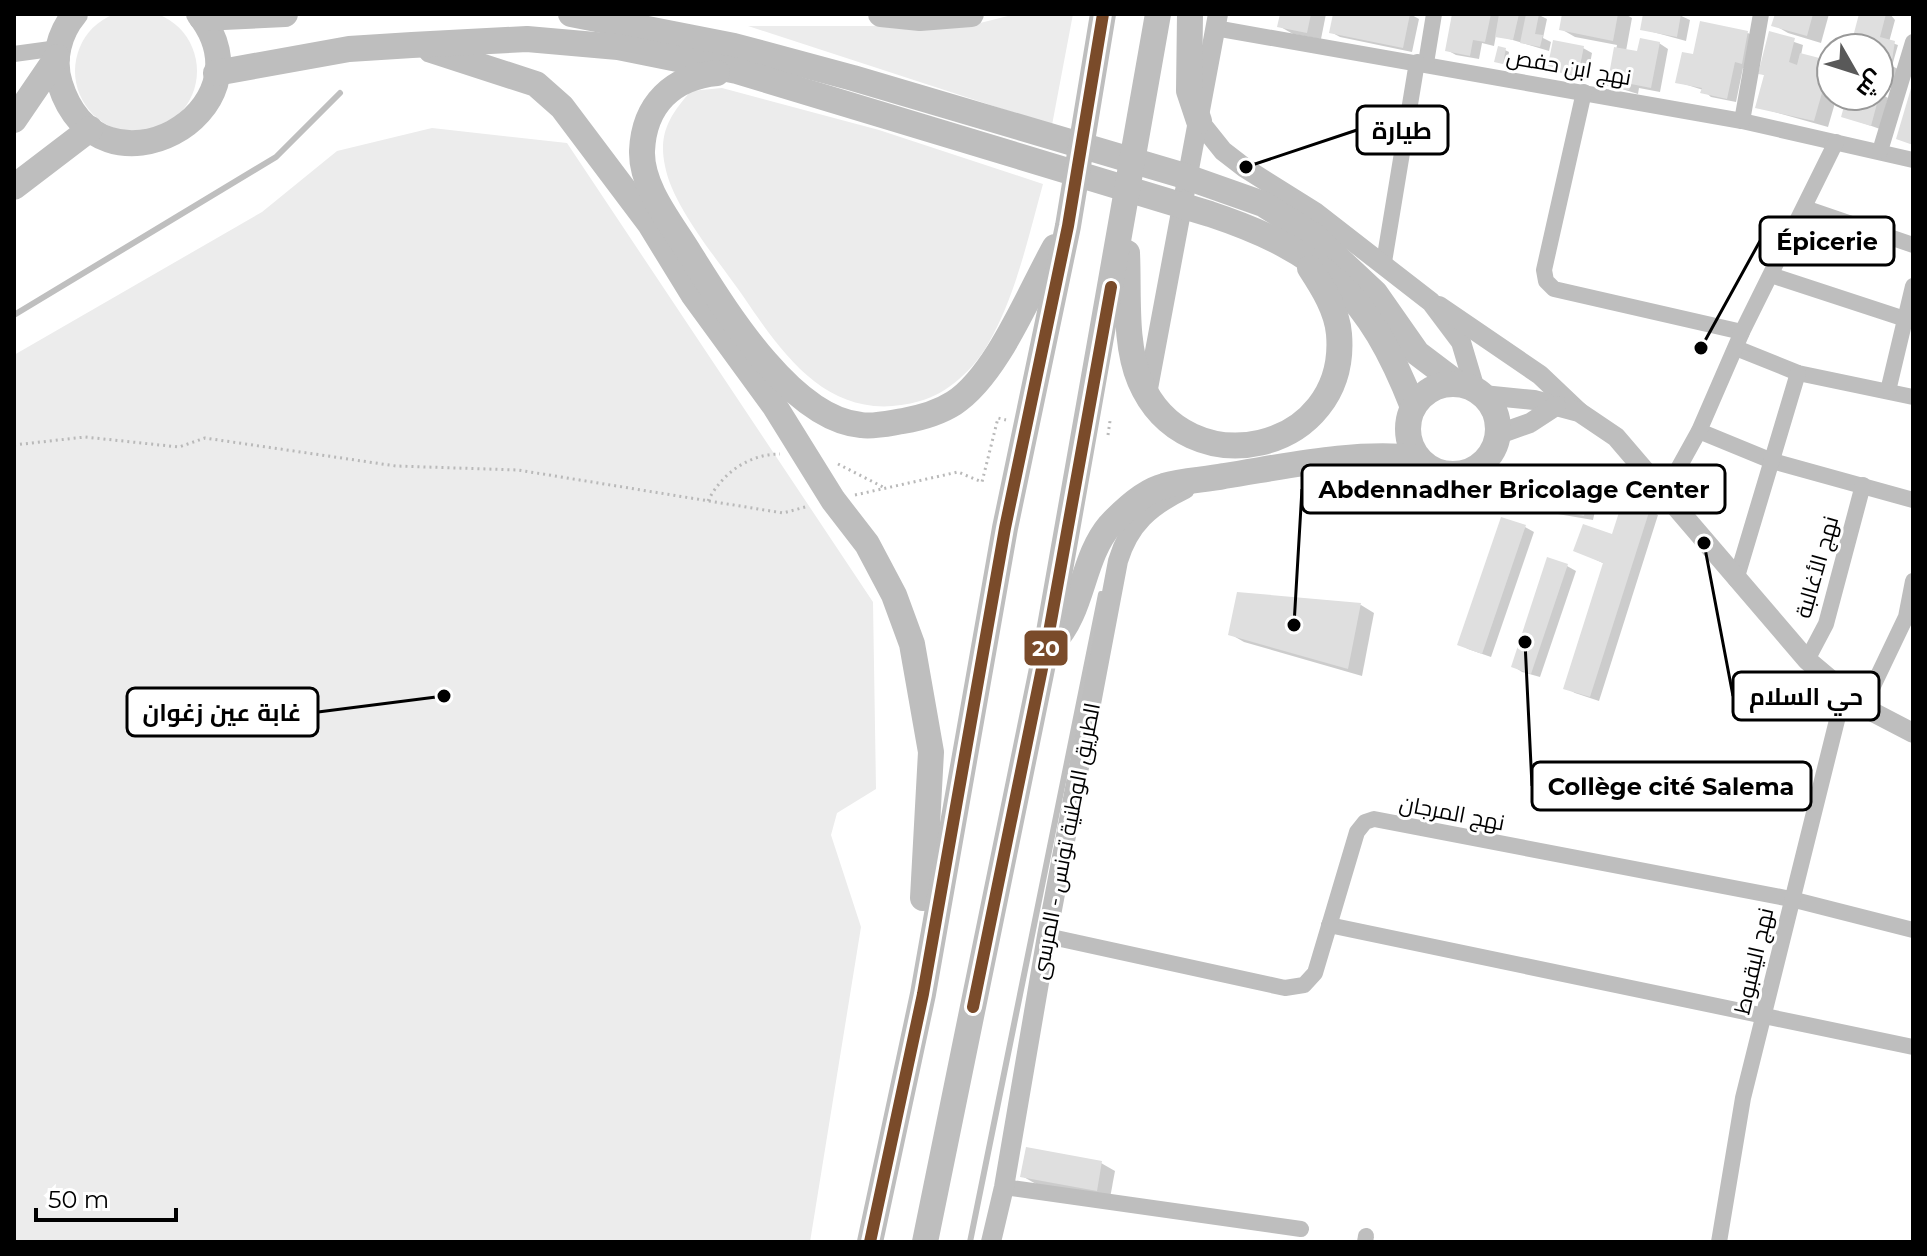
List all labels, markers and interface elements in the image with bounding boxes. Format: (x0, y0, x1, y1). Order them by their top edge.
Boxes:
north arrow (1815, 32, 1895, 112)
street label: نهج ابن حفص (1504, 43, 1633, 92)
text: ش (1851, 65, 1890, 104)
callout: طيارة (1357, 106, 1448, 154)
text: طيارة (1372, 116, 1432, 145)
callout: Épicerie (1760, 217, 1894, 265)
text: Épicerie (1776, 227, 1878, 256)
callout: Abdennadher Bricolage Center (1302, 465, 1725, 513)
text: Abdennadher Bricolage Center (1318, 475, 1709, 504)
street label: نهج الأغالبة (1790, 513, 1845, 621)
line badge: 20 (1023, 629, 1069, 667)
text: 20 (1032, 635, 1060, 662)
callout: حي السلام (1733, 672, 1879, 720)
text: حي السلام (1749, 682, 1863, 716)
callout: غابة عين زغوان (127, 688, 318, 736)
text: غابة عين زغوان (143, 698, 301, 727)
street label: الطريق الوطنية تونس - المرسى (1026, 700, 1106, 982)
callout: Collège cité Salema (1532, 762, 1811, 810)
text: Collège cité Salema (1548, 772, 1794, 801)
street label: نهج المرجان (1397, 790, 1507, 837)
street label: نهج اليقبوط (1729, 905, 1780, 1017)
scale bar (36, 1172, 176, 1222)
text: 50 m (48, 1185, 109, 1214)

